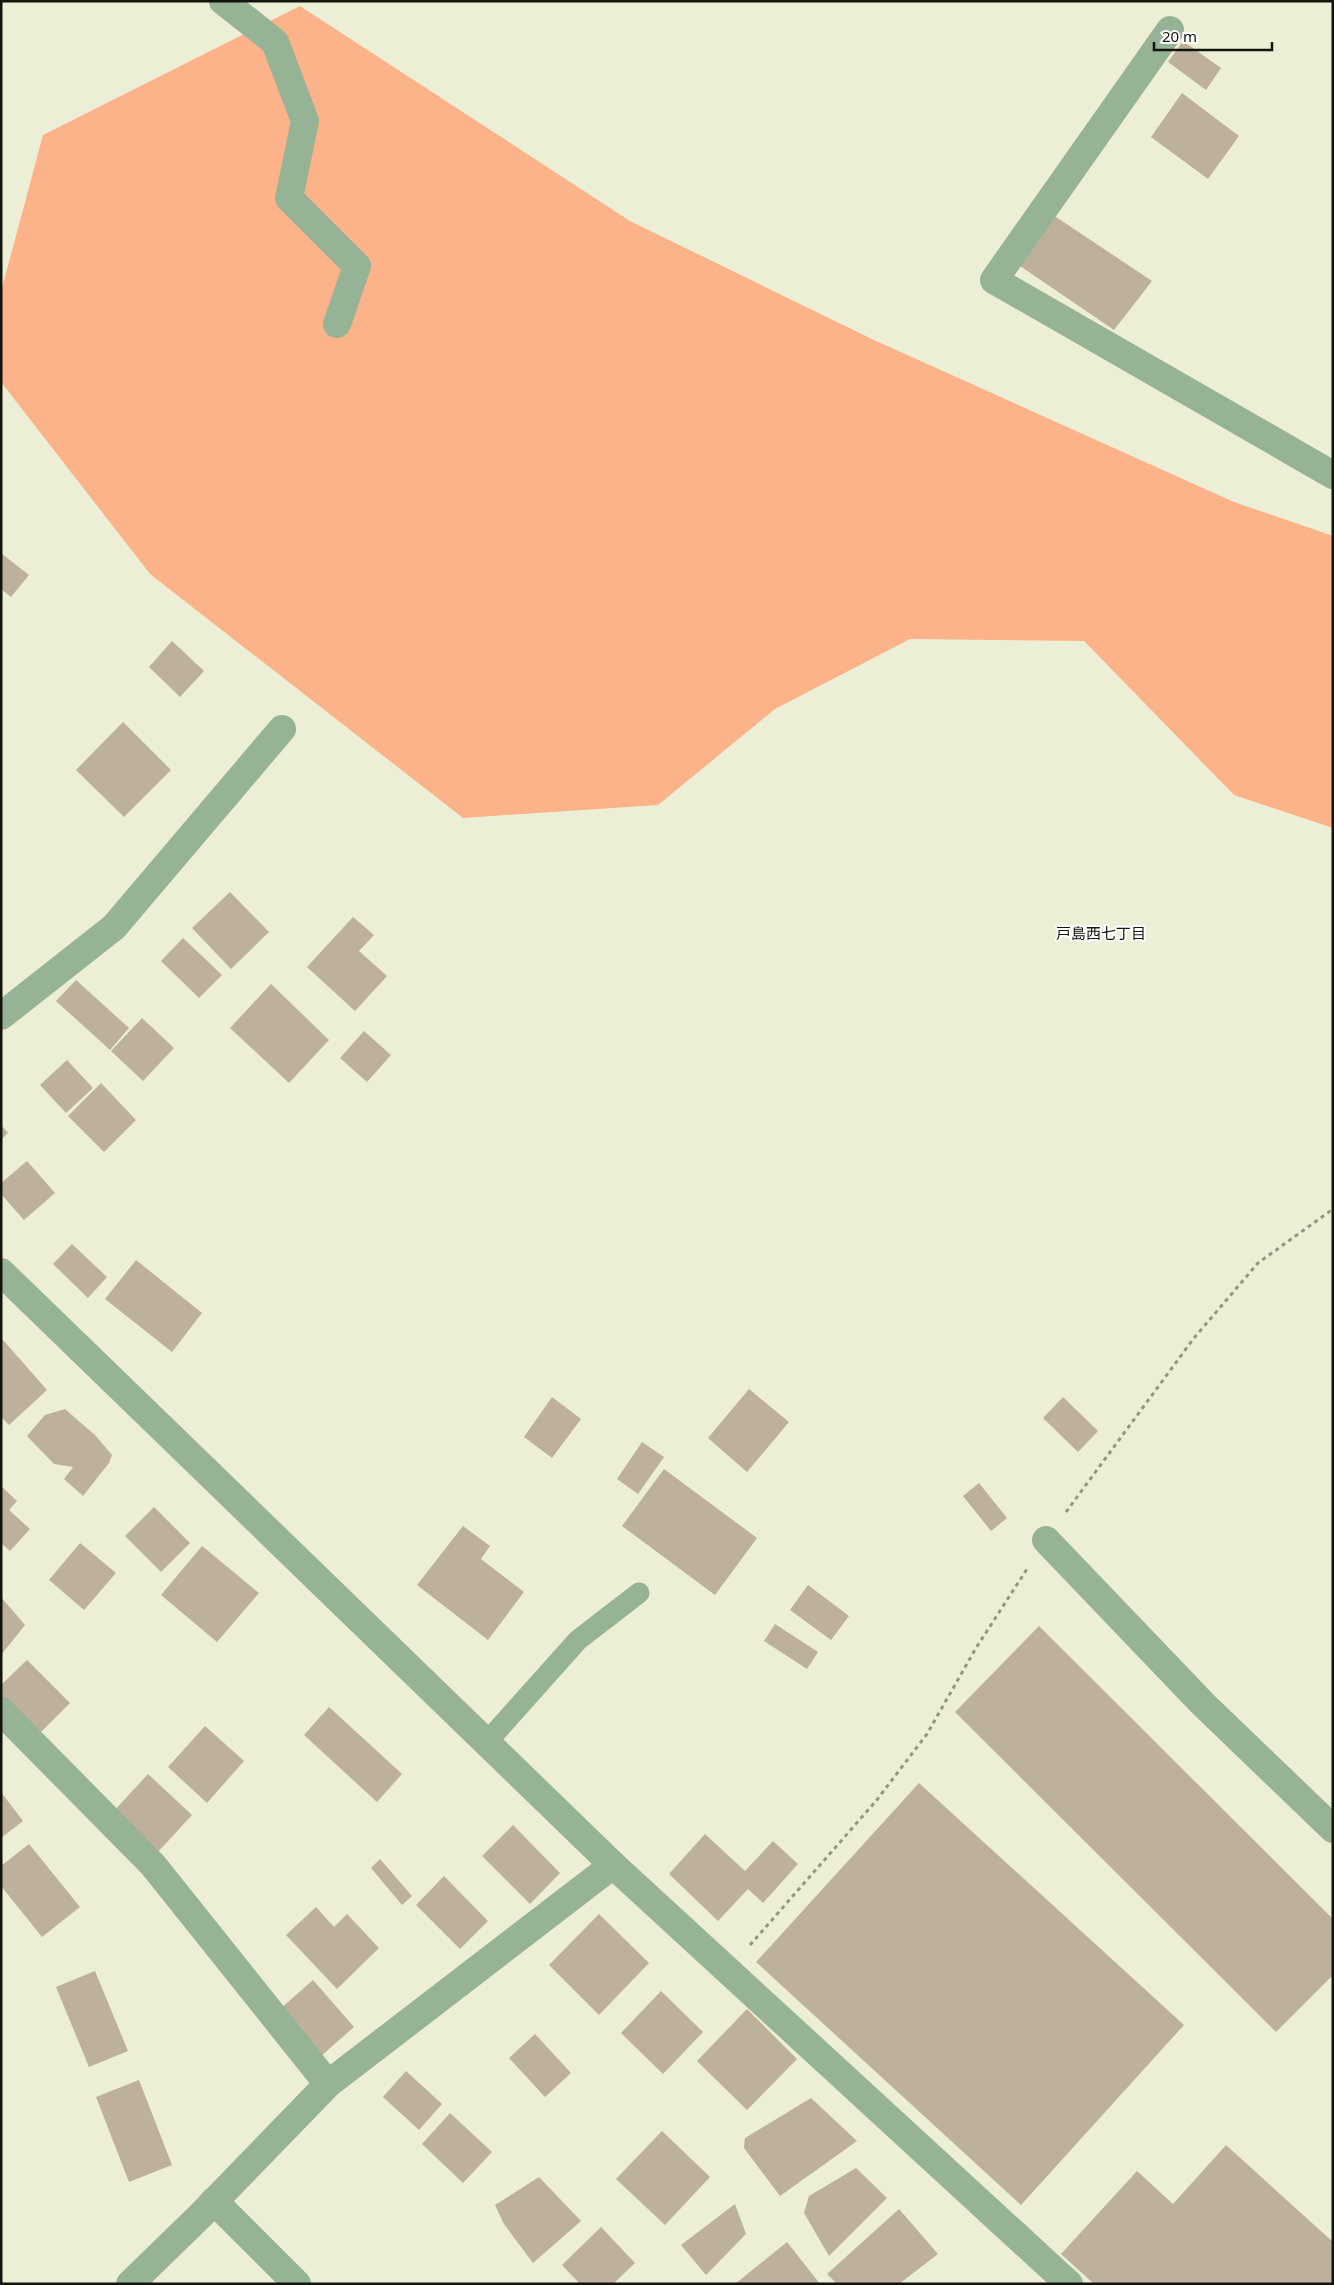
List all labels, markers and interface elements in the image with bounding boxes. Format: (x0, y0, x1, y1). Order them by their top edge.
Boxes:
scale bar (1154, 20, 1272, 52)
text: 20 m (1162, 26, 1197, 46)
district label: 戸島西七丁目 (1056, 923, 1146, 943)

